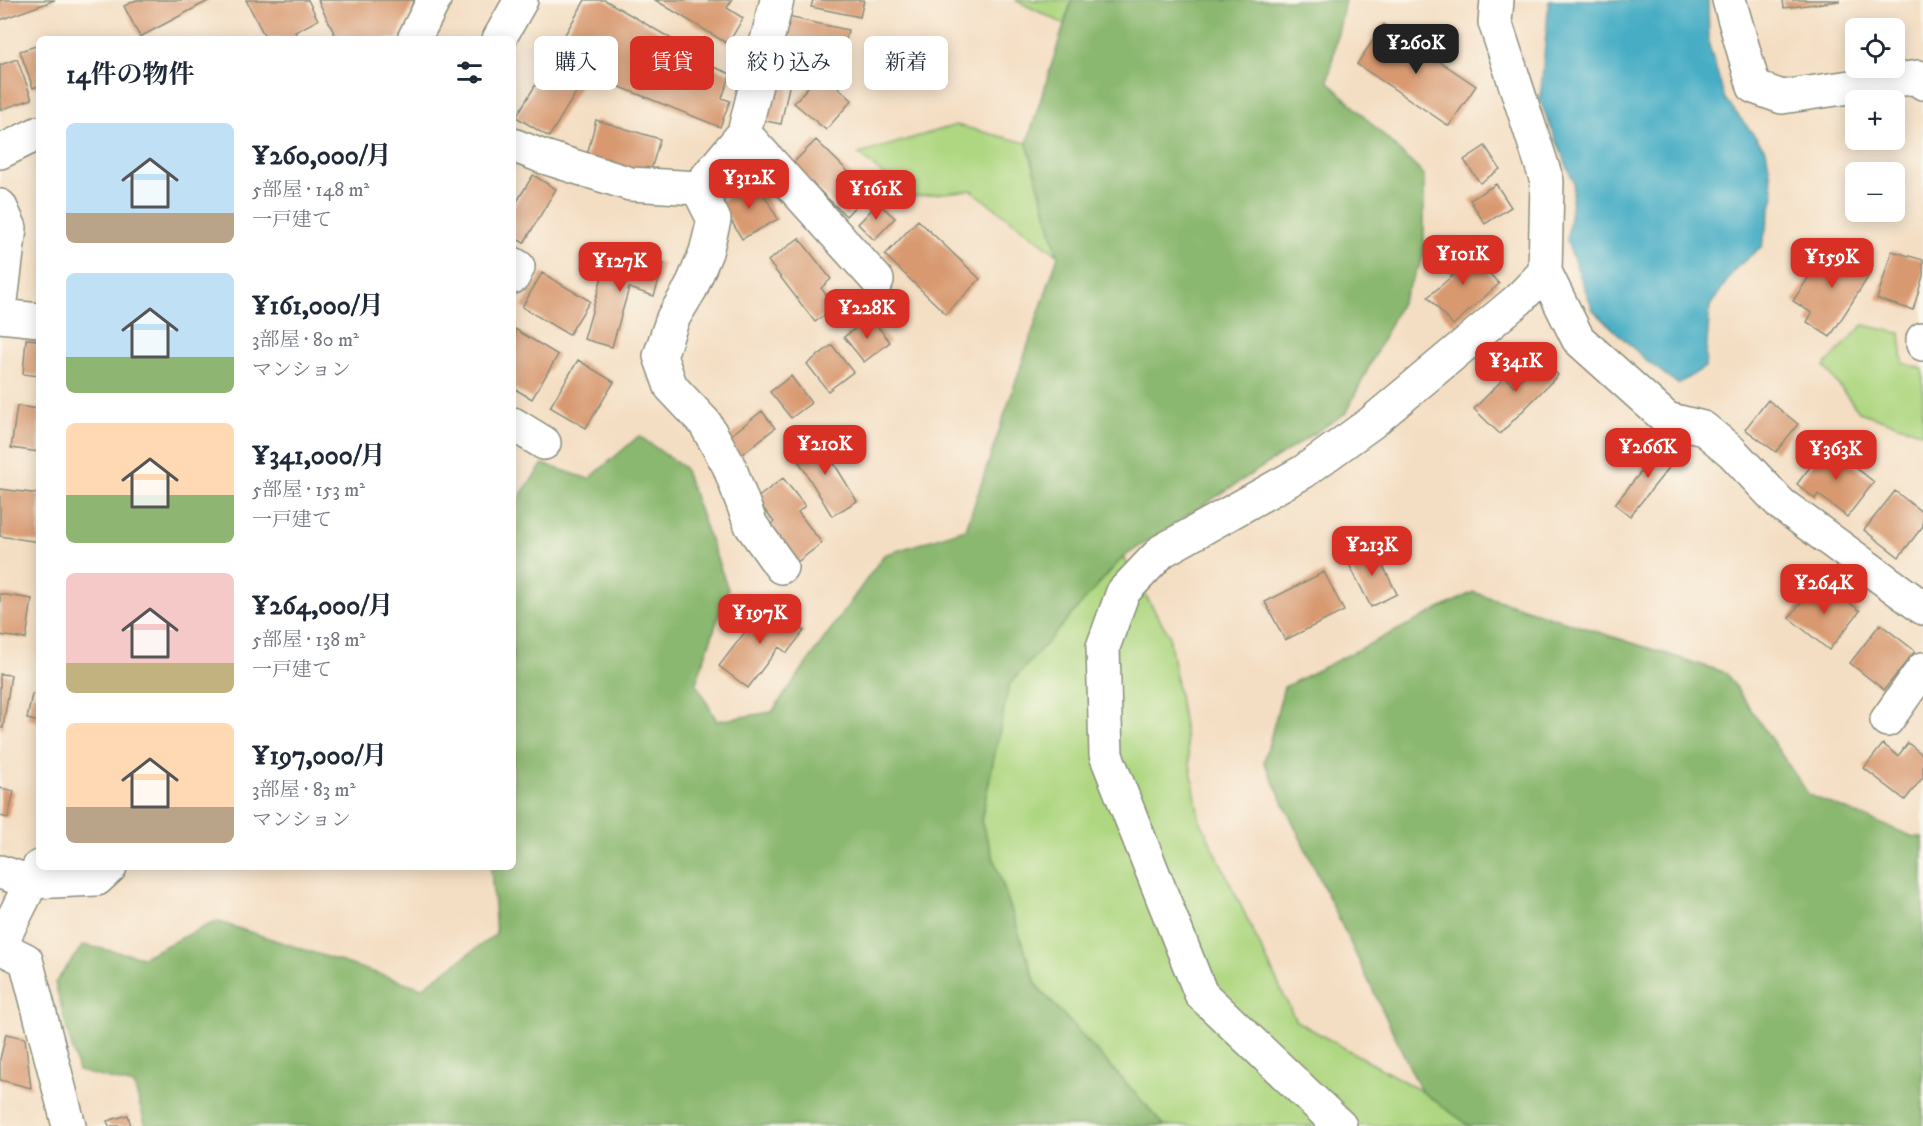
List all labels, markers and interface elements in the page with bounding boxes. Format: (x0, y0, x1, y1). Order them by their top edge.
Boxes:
map controls (1845, 18, 1905, 222)
button: locate (1845, 18, 1905, 78)
pin: ¥260K (1374, 24, 1458, 75)
text: ¥260K (1387, 31, 1445, 56)
chip: 購入 (534, 36, 618, 90)
chip: 賃貸 (630, 36, 714, 90)
chip: 絞り込み (726, 36, 852, 90)
chip: 新着 (864, 36, 948, 90)
icon: filters (453, 56, 486, 89)
text: 14件の物件 (66, 59, 195, 92)
button: + (1845, 90, 1905, 150)
text: ¥260,000/月 (252, 140, 392, 173)
icon: home (114, 147, 186, 219)
pin: ¥312K (707, 159, 791, 210)
button: − (1845, 162, 1905, 222)
text: ¥312K (723, 166, 775, 191)
pin: ¥161K (834, 170, 918, 221)
text: ¥161K (850, 177, 902, 202)
text: 5部屋 · 148 m² (252, 178, 369, 203)
text: 一戸建て (252, 208, 332, 233)
pin: ¥101K (1421, 235, 1505, 286)
pin: ¥159K (1790, 238, 1874, 289)
pin: ¥127K (578, 242, 662, 293)
text: ¥101K (1437, 242, 1489, 267)
text: ¥159K (1805, 245, 1859, 270)
text: ¥127K (593, 249, 647, 274)
pin: ¥228K (825, 289, 909, 340)
text: ¥161,000/月 (252, 290, 384, 323)
text: ¥228K (838, 296, 896, 321)
icon: home (114, 297, 186, 369)
text: 3部屋 · 80 m² (252, 328, 359, 353)
pin: ¥341K (1474, 342, 1558, 393)
text: ¥341K (1489, 349, 1543, 374)
text: マンション (252, 358, 351, 383)
pin: ¥210K (783, 425, 867, 476)
pin: ¥266K (1606, 428, 1690, 479)
pin: ¥363K (1794, 430, 1878, 481)
text: ¥210K (797, 432, 853, 457)
text: ¥266K (1619, 435, 1677, 460)
text: ¥363K (1810, 437, 1862, 462)
text: ¥341,000/月 (252, 440, 386, 473)
icon: home (114, 447, 186, 519)
text: 5部屋 · 153 m² (252, 478, 365, 503)
text: 一戸建て (252, 508, 332, 533)
pin: ¥213K (1330, 526, 1414, 577)
text: ¥213K (1346, 533, 1398, 558)
pin: ¥264K (1782, 564, 1866, 615)
text: ¥264K (1794, 571, 1854, 596)
text: ¥264,000/月 (252, 590, 393, 623)
pin: ¥197K (718, 594, 802, 645)
icon: home (114, 597, 186, 669)
text: ¥197K (732, 601, 788, 626)
text: 5部屋 · 138 m² (252, 628, 365, 653)
text: 一戸建て (252, 658, 332, 683)
text: ¥197,000/月 (252, 740, 387, 773)
icon: home (114, 747, 186, 819)
text: 3部屋 · 83 m² (252, 778, 356, 803)
text: マンション (252, 808, 351, 833)

